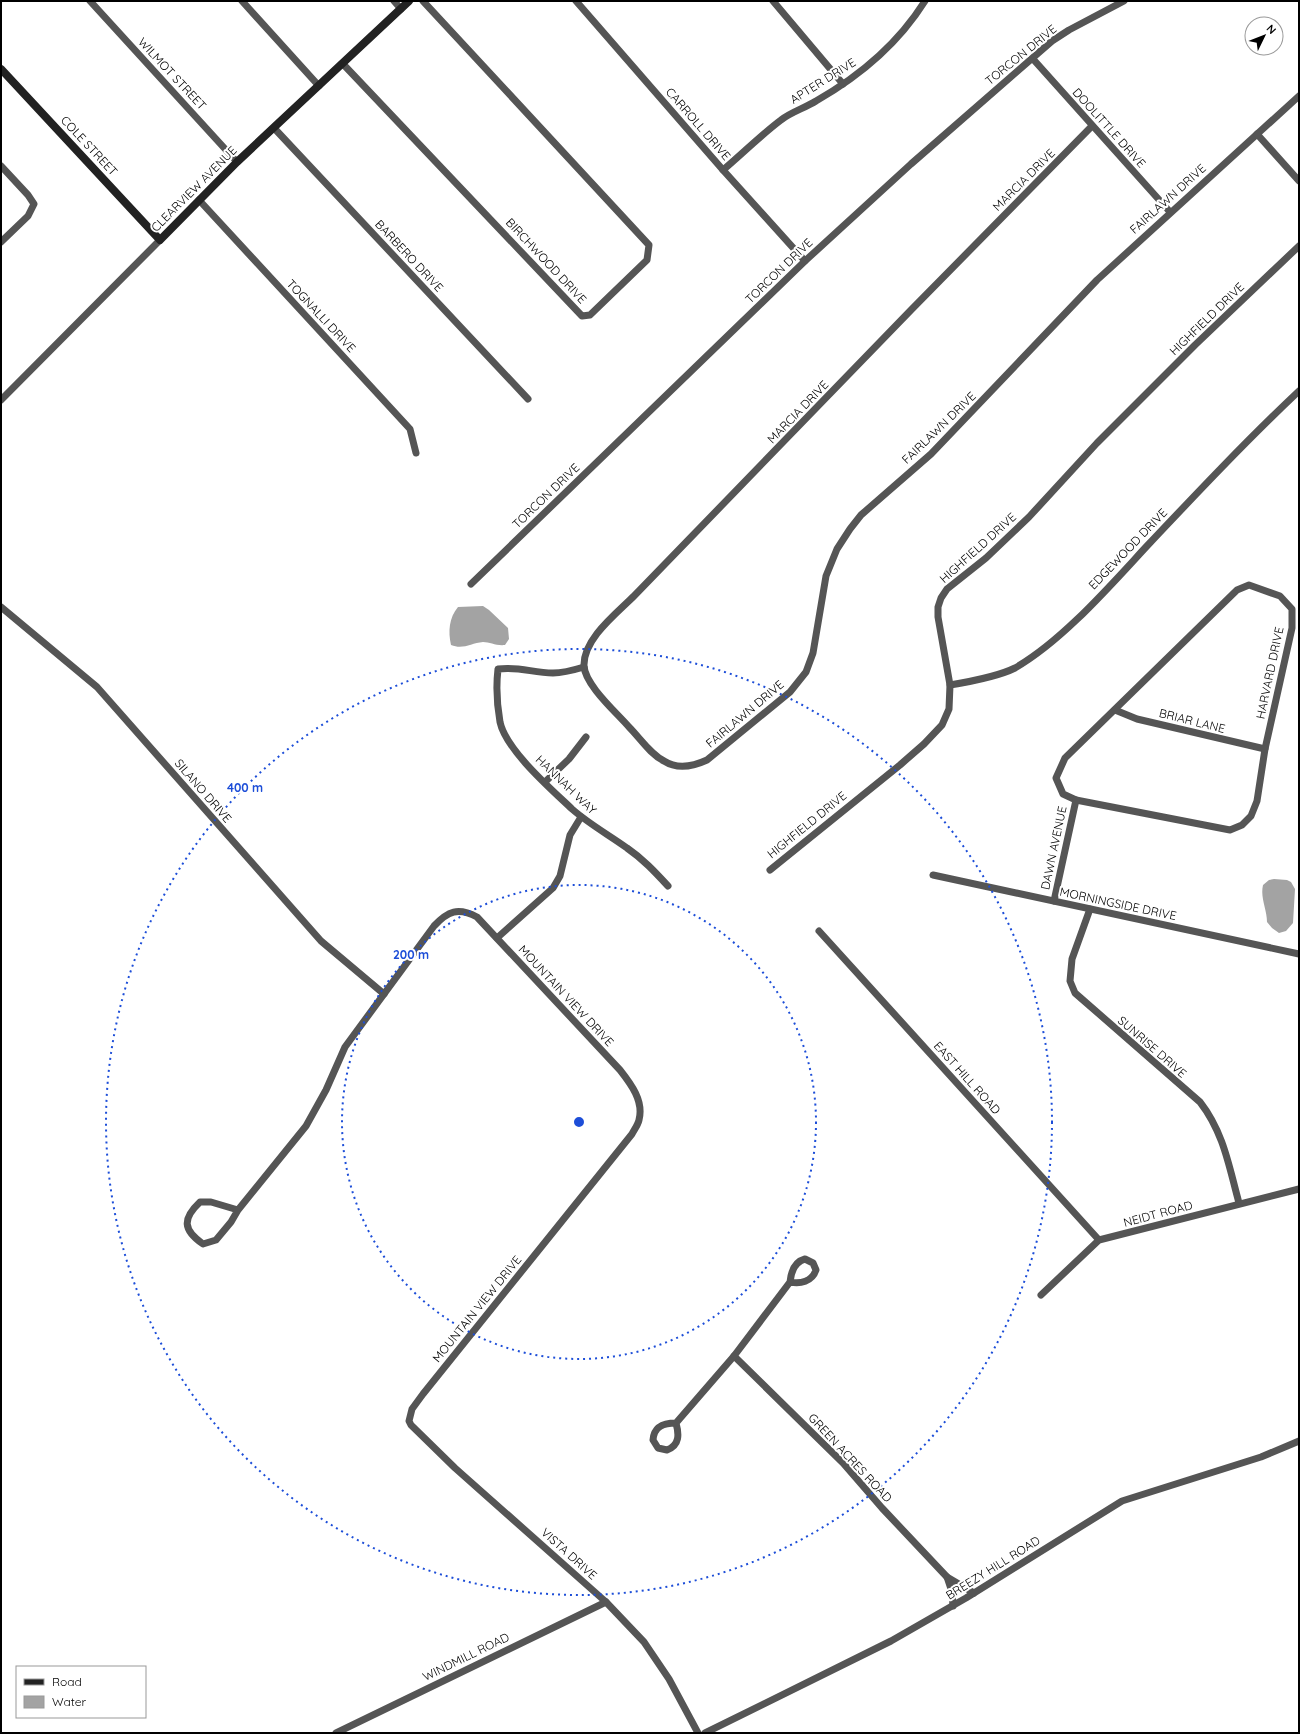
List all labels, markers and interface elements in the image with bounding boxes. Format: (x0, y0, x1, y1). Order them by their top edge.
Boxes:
north arrow (1244, 16, 1284, 56)
street label: TORCON DRIVE (982, 21, 1060, 88)
text: N (1263, 21, 1279, 37)
street label: WILMOT STREET (135, 34, 210, 113)
street label: APTER DRIVE (787, 54, 859, 107)
street label: CARROLL DRIVE (663, 84, 734, 163)
street label: DOOLITTLE DRIVE (1070, 85, 1149, 171)
street label: COLE STREET (58, 113, 121, 179)
street label: CLEARVIEW AVENUE (148, 143, 240, 235)
street label: MARCIA DRIVE (989, 145, 1058, 214)
street label: FAIRLAWN DRIVE (1127, 160, 1209, 237)
street label: BIRCHWOOD DRIVE (503, 215, 590, 307)
street label: BARBERO DRIVE (372, 216, 447, 295)
street label: TORCON DRIVE (742, 235, 816, 306)
street label: TOGNALLI DRIVE (284, 276, 359, 355)
street label: HIGHFIELD DRIVE (1166, 279, 1247, 358)
street label: MARCIA DRIVE (764, 377, 832, 446)
street label: FAIRLAWN DRIVE (898, 388, 979, 467)
street label: TORCON DRIVE (509, 460, 583, 531)
street label: EDGEWOOD DRIVE (1085, 505, 1170, 592)
street label: HIGHFIELD DRIVE (936, 509, 1019, 586)
street label: HARVARD DRIVE (1252, 625, 1287, 720)
street label: FAIRLAWN DRIVE (703, 677, 787, 751)
street label: BRIAR LANE (1157, 705, 1227, 736)
street label: HANNAH WAY (533, 752, 600, 818)
street label: SILANO DRIVE (172, 756, 235, 826)
text: 400 m (227, 780, 263, 795)
street label: HIGHFIELD DRIVE (764, 788, 850, 861)
street label: DAWN AVENUE (1037, 804, 1070, 891)
street label: MORNINGSIDE DRIVE (1058, 884, 1178, 923)
street label: MOUNTAIN VIEW DRIVE (516, 942, 617, 1050)
text: 200 m (393, 947, 429, 962)
street label: SUNRISE DRIVE (1115, 1013, 1190, 1081)
street label: EAST HILL ROAD (931, 1038, 1004, 1118)
centre of rings (572, 1115, 586, 1129)
street label: NEIDT ROAD (1122, 1197, 1194, 1230)
street label: MOUNTAIN VIEW DRIVE (429, 1252, 524, 1365)
street label: GREEN ACRES ROAD (805, 1410, 896, 1505)
street label: VISTA DRIVE (538, 1525, 600, 1583)
street label: BREEZY HILL ROAD (943, 1532, 1043, 1603)
street label: WINDMILL ROAD (420, 1629, 512, 1684)
legend (16, 1666, 146, 1718)
text: Road (52, 1674, 82, 1689)
text: Water (52, 1694, 87, 1709)

